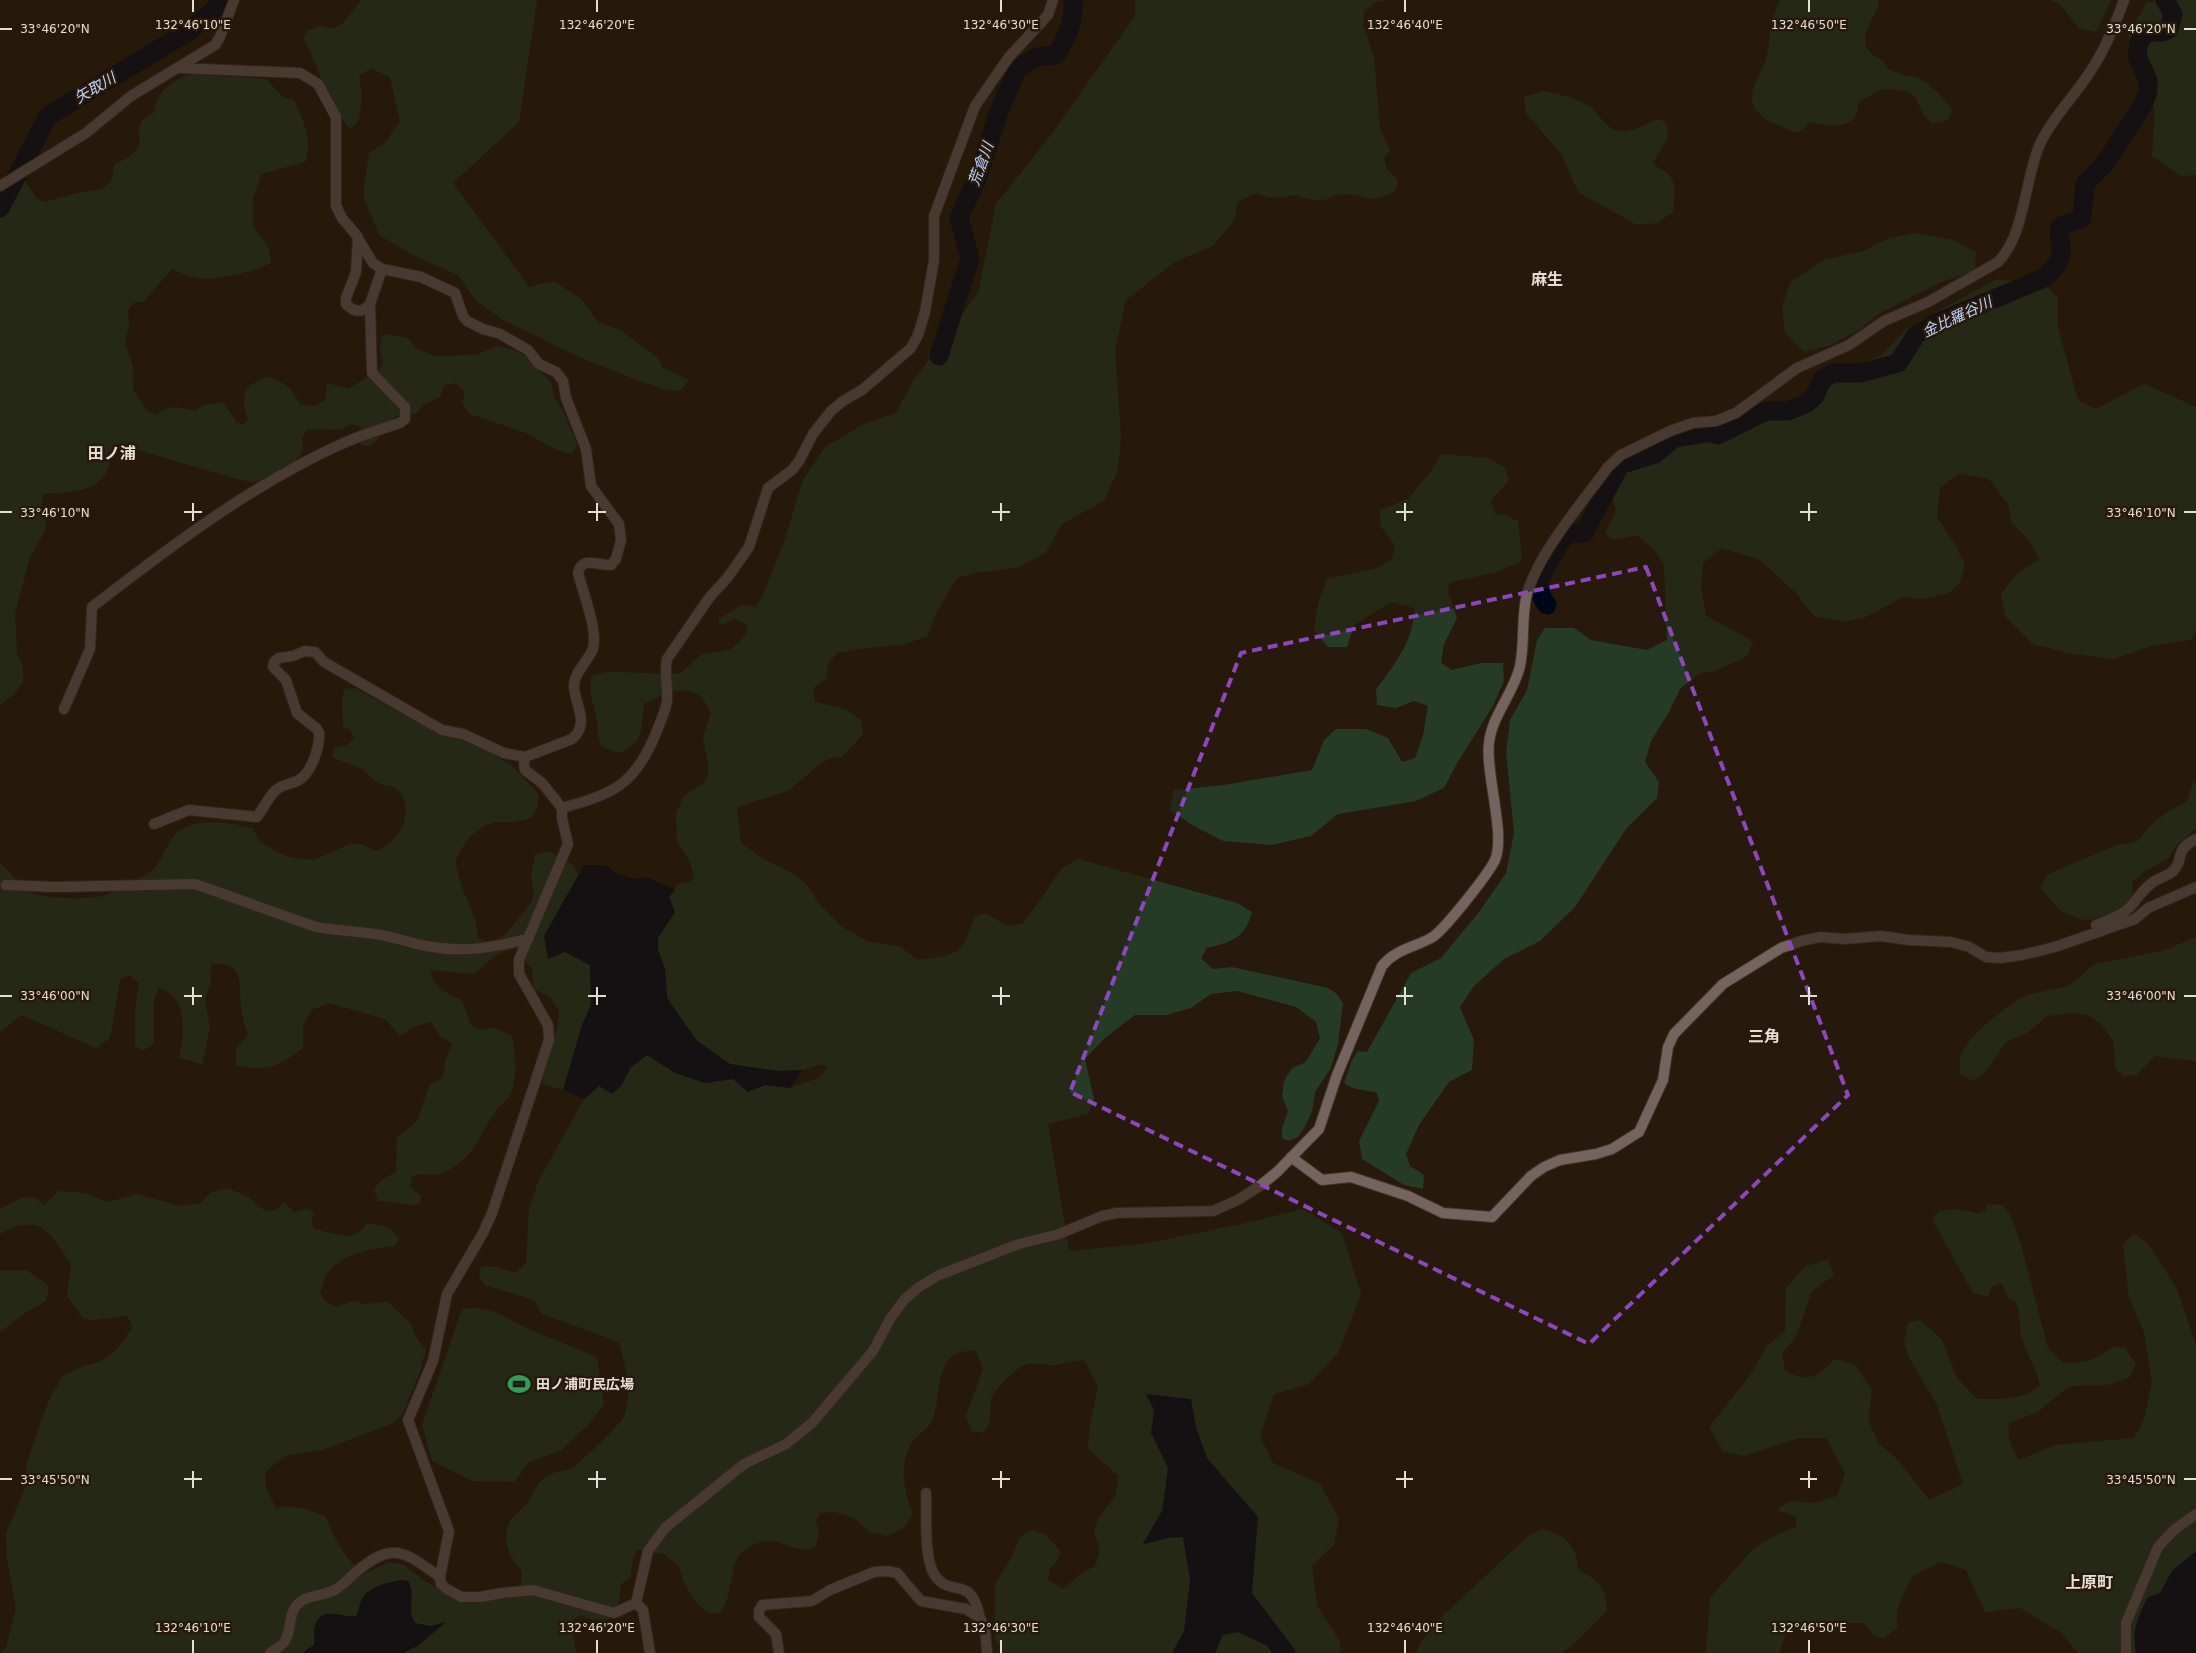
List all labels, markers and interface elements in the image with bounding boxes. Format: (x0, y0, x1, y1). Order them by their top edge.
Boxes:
text: 132°46'10"E (155, 18, 231, 32)
text: 132°46'20"E (559, 18, 635, 32)
text: 132°46'30"E (963, 18, 1039, 32)
text: 132°46'40"E (1367, 18, 1443, 32)
text: 132°46'50"E (1771, 18, 1847, 32)
text: 33°46'20"N (20, 22, 90, 36)
text: 33°46'20"N (2106, 22, 2176, 36)
water label: 矢取川 (71, 68, 121, 107)
water label: 荒倉川 (965, 138, 998, 188)
district label: 麻生 (1531, 270, 1563, 289)
water label: 金比羅谷川 (1919, 292, 1997, 341)
district label: 田ノ浦 (88, 444, 136, 463)
text: 33°46'10"N (20, 506, 90, 520)
text: 33°46'10"N (2106, 506, 2176, 520)
text: 33°46'00"N (20, 989, 90, 1003)
text: 33°46'00"N (2106, 989, 2176, 1003)
district label: 三角 (1748, 1027, 1780, 1046)
sports icon: 田ノ浦町民広場 (506, 1371, 532, 1397)
place label: 田ノ浦町民広場 (536, 1376, 634, 1392)
text: 33°45'50"N (20, 1473, 90, 1487)
text: 33°45'50"N (2106, 1473, 2176, 1487)
district label: 上原町 (2065, 1573, 2113, 1592)
text: 132°46'10"E (155, 1621, 231, 1635)
text: 132°46'20"E (559, 1621, 635, 1635)
text: 132°46'30"E (963, 1621, 1039, 1635)
text: 132°46'40"E (1367, 1621, 1443, 1635)
text: 132°46'50"E (1771, 1621, 1847, 1635)

